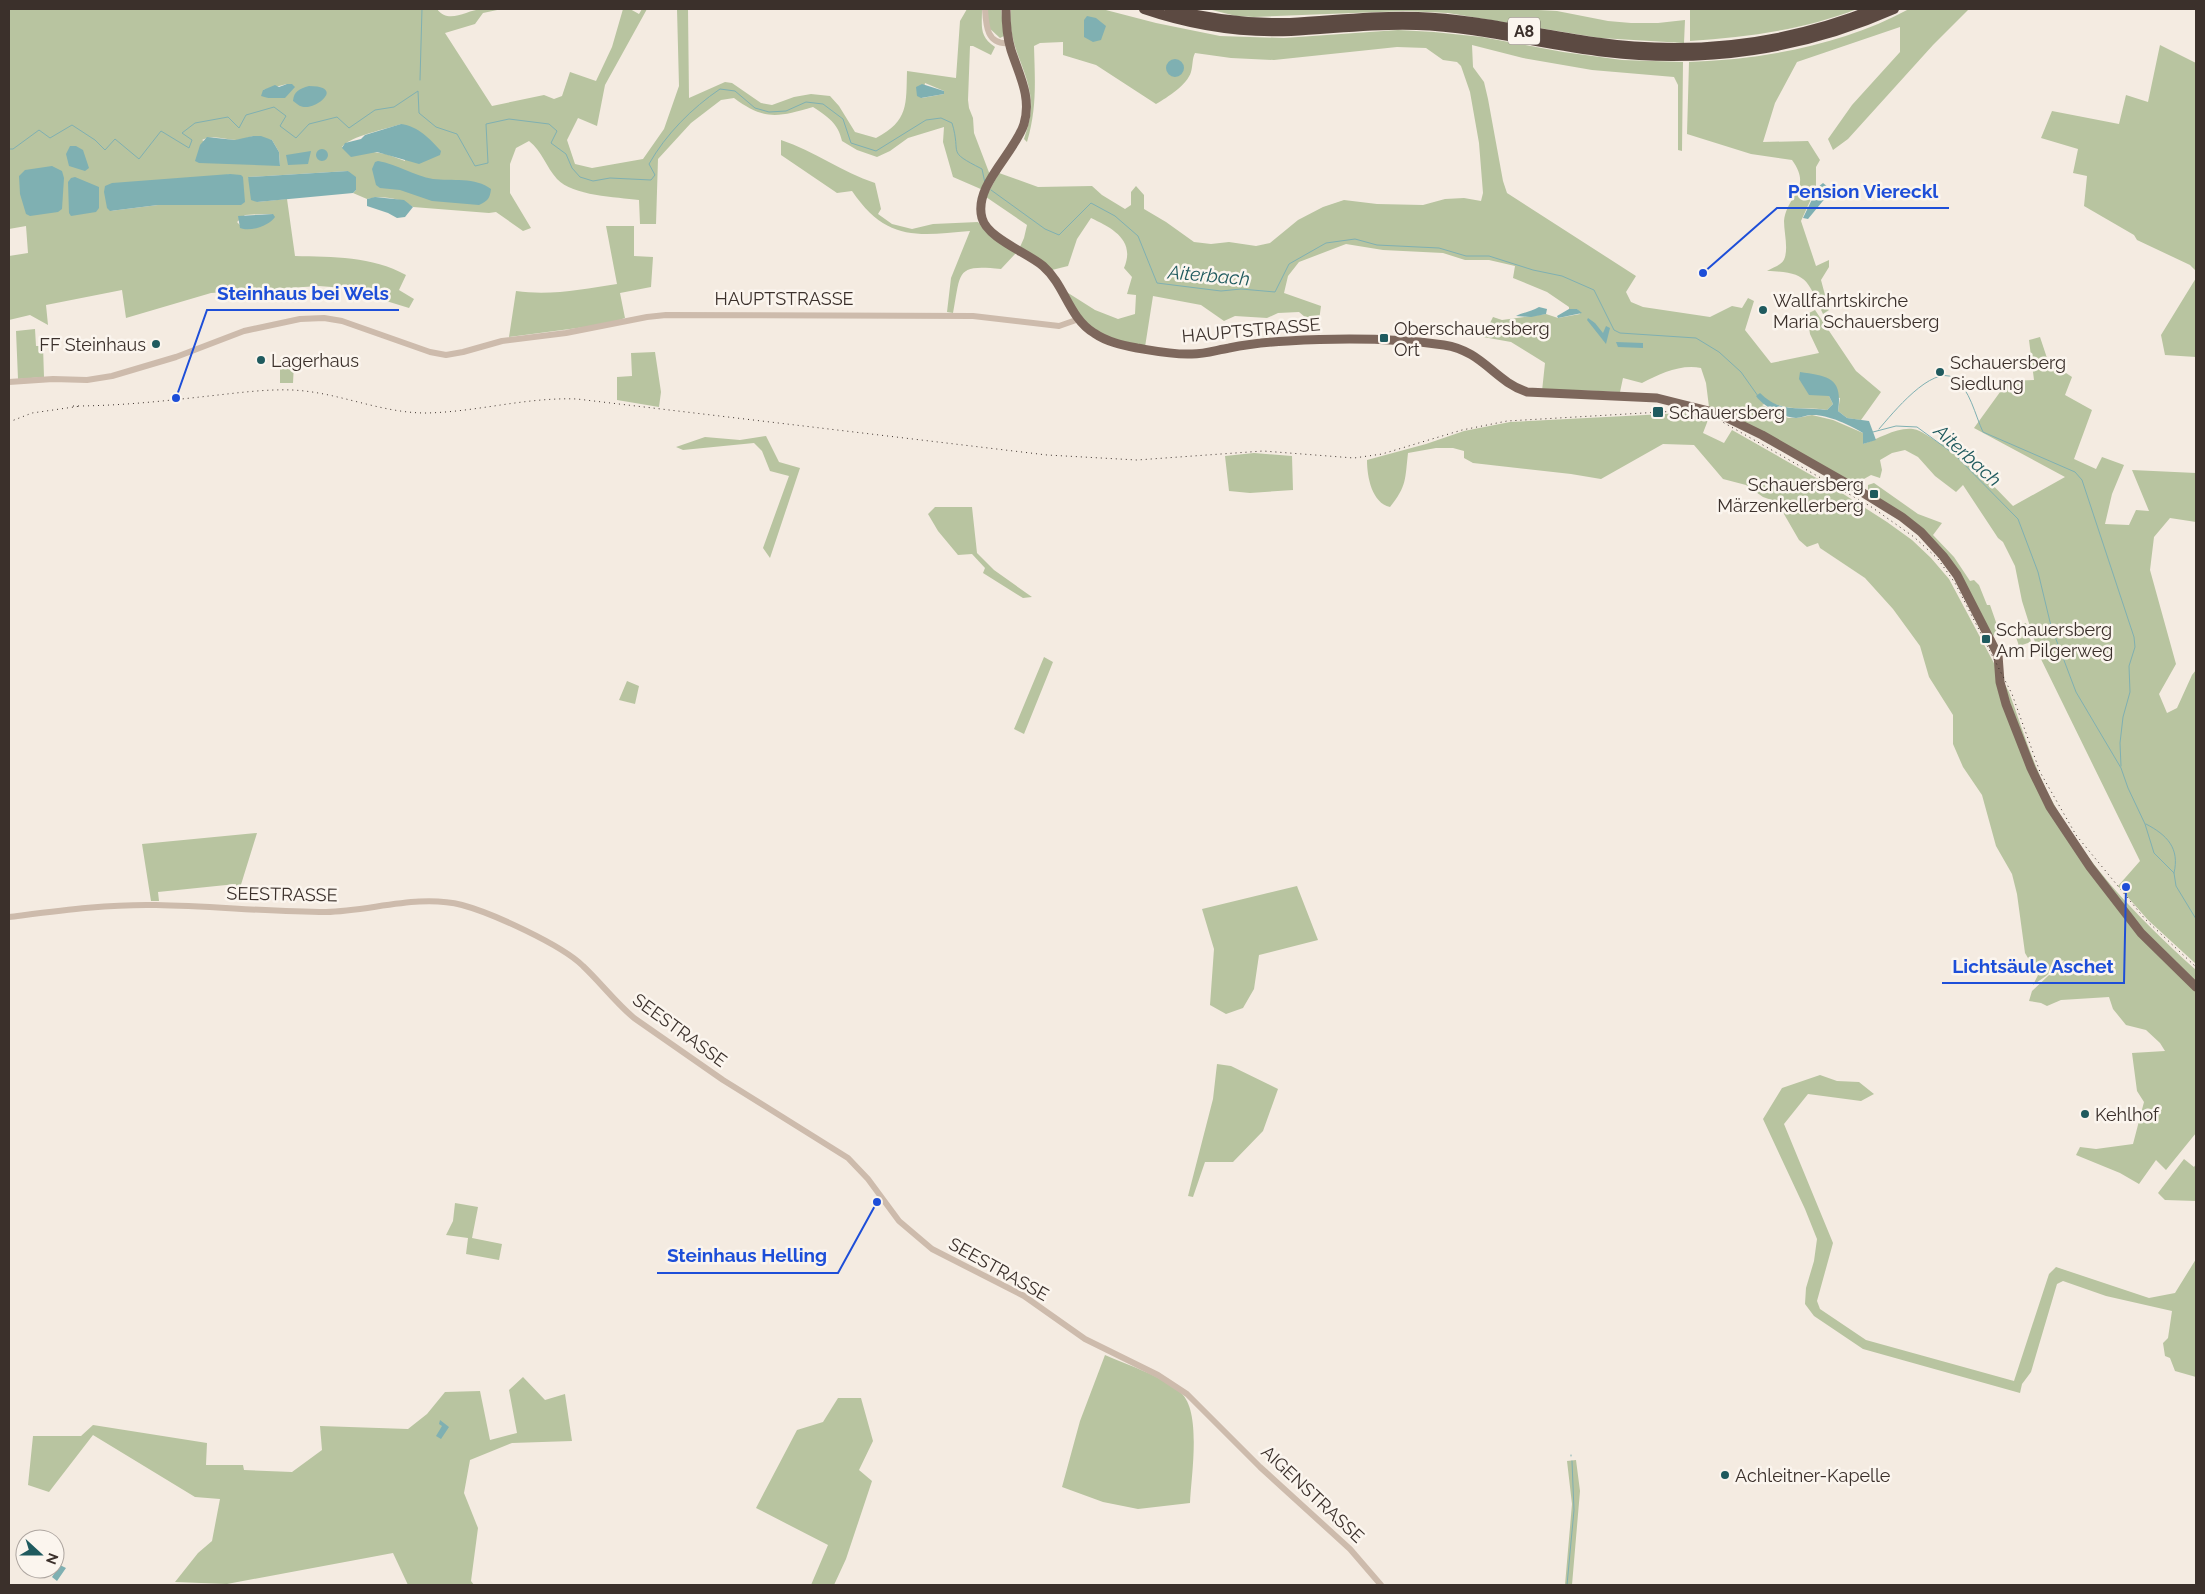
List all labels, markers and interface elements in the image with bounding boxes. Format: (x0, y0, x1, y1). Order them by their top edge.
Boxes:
road number: A8 (1508, 18, 1540, 44)
callout: Pension Viereckl (1777, 174, 1949, 208)
text: Pension Viereckl (1788, 180, 1939, 202)
water label: Aiterbach (1166, 260, 1251, 290)
callout: Steinhaus bei Wels (207, 276, 399, 310)
text: Steinhaus bei Wels (217, 282, 389, 304)
street label: HAUPTSTRASSE (714, 288, 854, 309)
place label: Wallfahrtskirche Maria Schauersberg (1773, 290, 1939, 332)
marker: Wallfahrtskirche Maria Schauersberg (1757, 304, 1769, 316)
street label: HAUPTSTRASSE (1181, 313, 1321, 347)
place label: Oberschauersberg Ort (1394, 318, 1550, 360)
marker: Oberschauersberg Ort (1378, 332, 1390, 344)
place label: FF Steinhaus (39, 334, 146, 355)
marker: FF Steinhaus (150, 338, 162, 350)
place label: Lagerhaus (271, 350, 359, 371)
place label: Schauersberg Siedlung (1950, 352, 2066, 394)
marker: Lagerhaus (255, 354, 267, 366)
marker: Schauersberg Siedlung (1934, 366, 1946, 378)
place label: Schauersberg (1669, 402, 1785, 423)
marker: Schauersberg (1651, 405, 1665, 419)
water label: Aiterbach (1929, 419, 2006, 491)
place label: Schauersberg Märzenkellerberg (1717, 474, 1864, 516)
marker: Schauersberg Märzenkellerberg (1868, 488, 1880, 500)
place label: Schauersberg Am Pilgerweg (1996, 619, 2113, 661)
marker: Schauersberg Am Pilgerweg (1980, 633, 1992, 645)
street label: SEESTRASSE (226, 883, 338, 905)
callout: Lichtsäule Aschet (1942, 949, 2124, 983)
text: Lichtsäule Aschet (1952, 955, 2114, 977)
street label: SEESTRASSE (629, 989, 731, 1071)
place label: Kehlhof (2095, 1104, 2160, 1125)
marker: Kehlhof (2079, 1108, 2091, 1120)
street label: SEESTRASSE (945, 1233, 1053, 1305)
callout: Steinhaus Helling (657, 1239, 838, 1273)
text: Steinhaus Helling (667, 1244, 827, 1266)
street label: AIGENSTRASSE (1257, 1441, 1369, 1547)
place label: Achleitner-Kapelle (1735, 1465, 1891, 1486)
marker: Achleitner-Kapelle (1719, 1469, 1731, 1481)
north arrow (15, 1529, 65, 1579)
text: N (43, 1551, 62, 1567)

